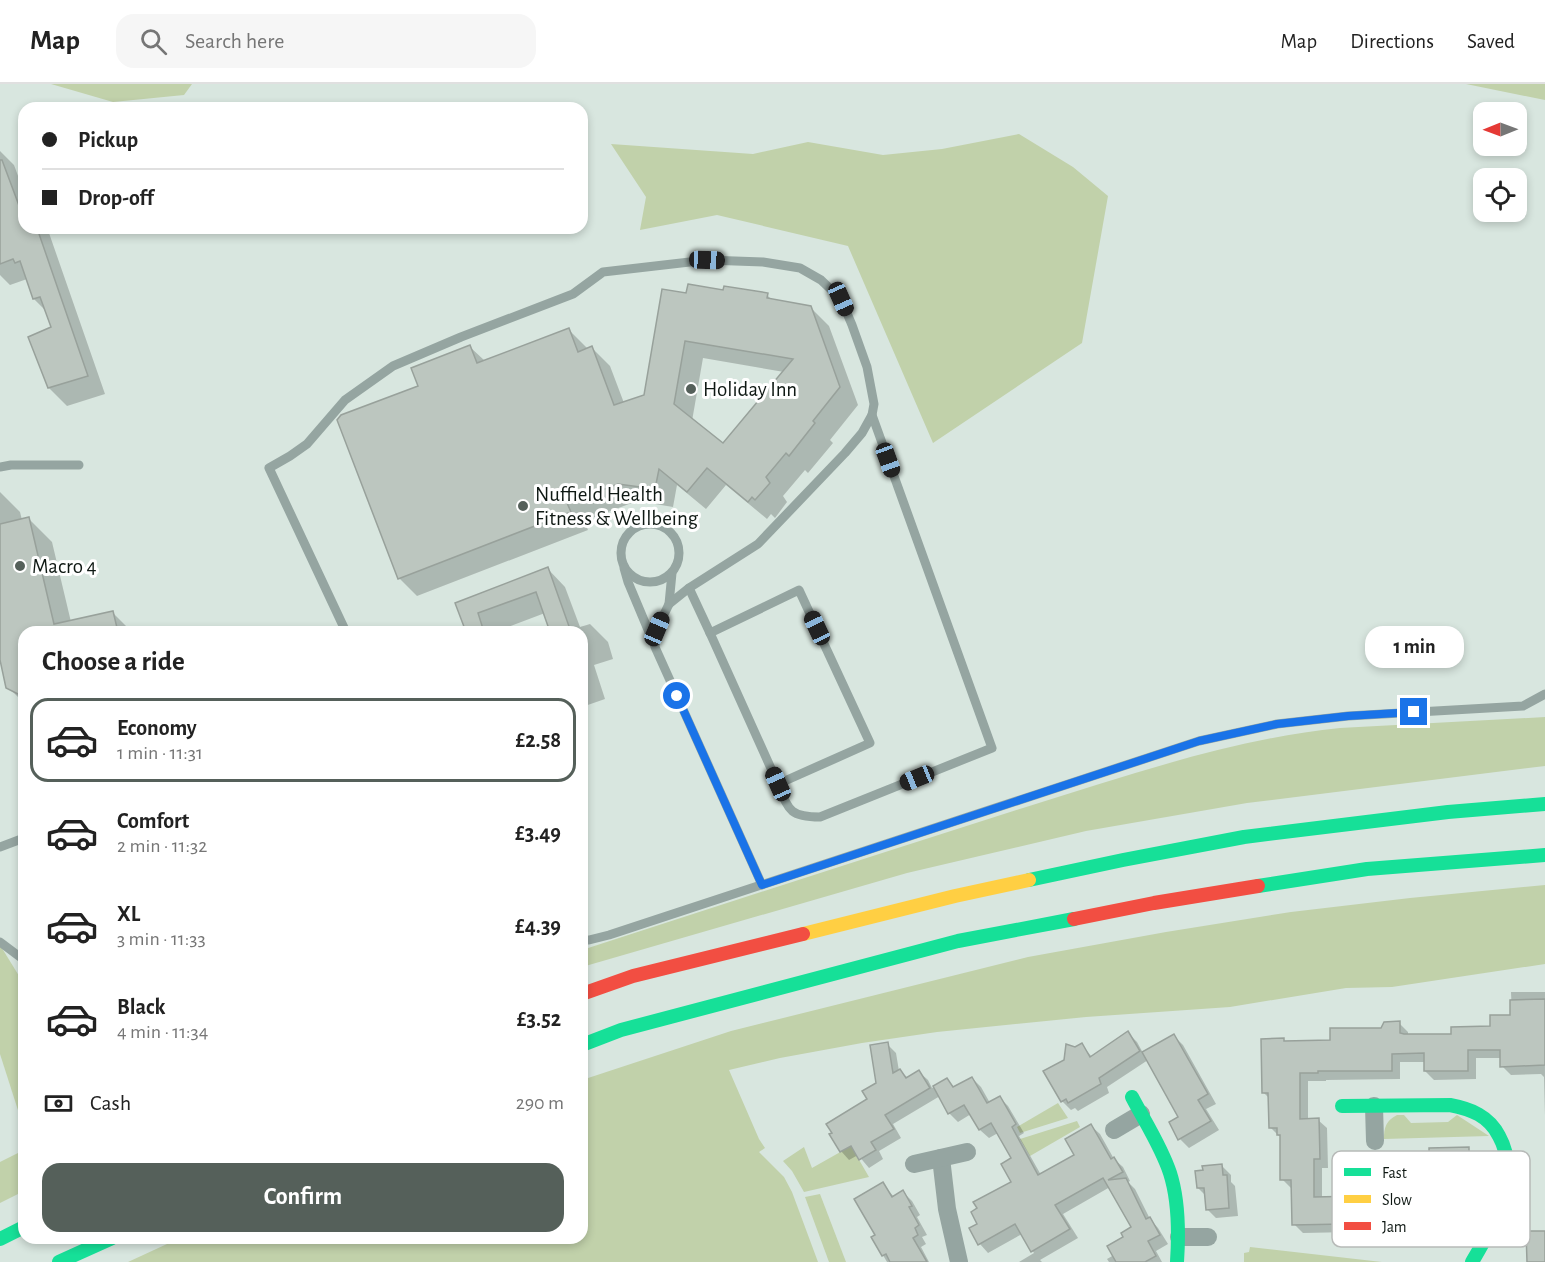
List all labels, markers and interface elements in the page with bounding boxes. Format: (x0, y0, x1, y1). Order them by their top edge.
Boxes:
search box (116, 14, 536, 68)
icon: search (137, 25, 170, 58)
text: Map (30, 27, 80, 55)
text: Search here (185, 30, 284, 52)
text: Map (1281, 31, 1317, 52)
text: Directions (1350, 31, 1434, 52)
text: Saved (1467, 31, 1515, 52)
north arrow (1473, 102, 1527, 156)
map controls (1473, 102, 1527, 222)
text: Pickup (78, 129, 138, 151)
button: locate (1473, 168, 1527, 222)
text: Drop-off (78, 187, 154, 209)
car (689, 250, 725, 270)
car (825, 279, 857, 319)
place label: Holiday Inn (703, 379, 797, 400)
marker: Holiday Inn (684, 382, 698, 396)
car (873, 440, 903, 480)
place label: Nuffield Health Fitness & Wellbeing (535, 484, 699, 529)
marker: Nuffield Health Fitness & Wellbeing (516, 499, 530, 513)
place label: Macro 4 (32, 556, 97, 577)
marker: Macro 4 (13, 559, 27, 573)
car (801, 608, 833, 648)
car (642, 609, 672, 649)
callout: 1 min (1364, 625, 1464, 667)
text: 1 min (1393, 637, 1436, 657)
text: Choose a ride (42, 648, 185, 675)
route start (663, 682, 690, 709)
route end (1400, 698, 1427, 725)
icon: car (45, 713, 99, 767)
text: Economy (117, 717, 197, 739)
text: £2.58 (515, 729, 561, 751)
text: 1 min · 11:31 (117, 743, 203, 763)
car (897, 763, 937, 793)
car (762, 764, 794, 804)
icon: car (45, 806, 99, 860)
text: Comfort (117, 810, 189, 832)
text: £3.49 (515, 822, 561, 844)
text: 2 min · 11:32 (117, 836, 207, 856)
icon: car (45, 899, 99, 953)
text: XL (117, 903, 140, 925)
text: £4.39 (515, 915, 561, 937)
text: 3 min · 11:33 (117, 929, 206, 949)
icon: car (45, 992, 99, 1046)
text: Black (117, 996, 165, 1018)
text: £3.52 (517, 1008, 561, 1030)
text: 4 min · 11:34 (117, 1022, 208, 1042)
icon: cash (42, 1087, 75, 1120)
text: Cash (90, 1092, 131, 1114)
text: 290 m (516, 1093, 564, 1113)
legend (1332, 1151, 1530, 1247)
button: Confirm (42, 1163, 564, 1232)
text: Fast (1382, 1165, 1407, 1181)
text: Slow (1382, 1192, 1412, 1208)
text: Jam (1382, 1219, 1407, 1235)

